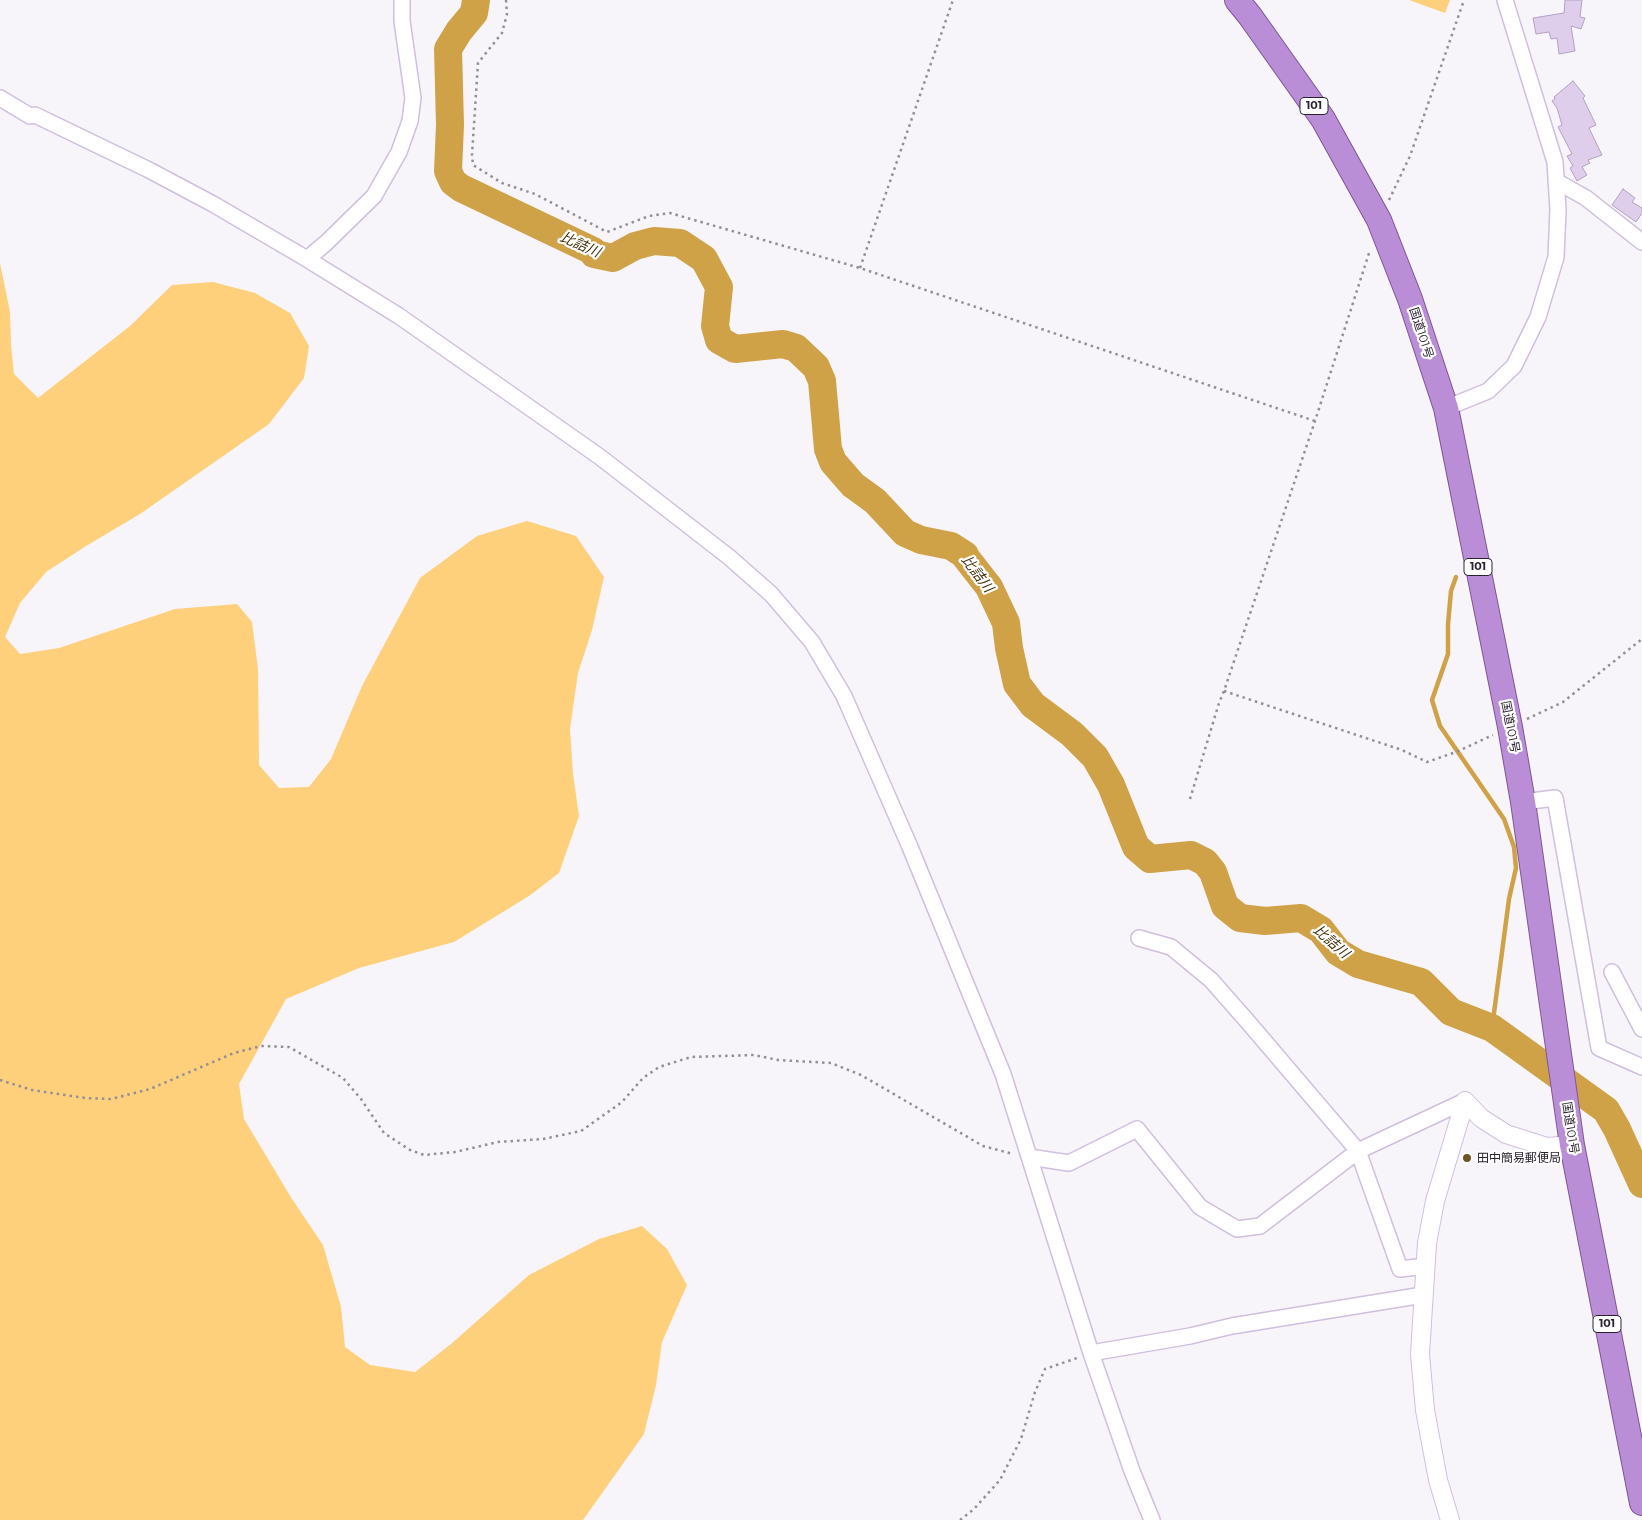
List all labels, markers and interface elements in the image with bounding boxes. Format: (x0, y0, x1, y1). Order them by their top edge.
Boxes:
road number: 101 (1300, 98, 1328, 114)
water label: 比詰川 (557, 229, 603, 261)
street label: 国道101号 (1406, 306, 1436, 360)
water label: 比詰川 (958, 552, 996, 596)
road number: 101 (1464, 558, 1492, 576)
street label: 国道101号 (1498, 700, 1522, 754)
water label: 比詰川 (1310, 922, 1352, 962)
street label: 国道101号 (1559, 1101, 1581, 1155)
place label: 田中簡易郵便局 (1477, 1151, 1561, 1165)
marker: 田中簡易郵便局 (1461, 1152, 1473, 1164)
road number: 101 (1593, 1316, 1621, 1332)

